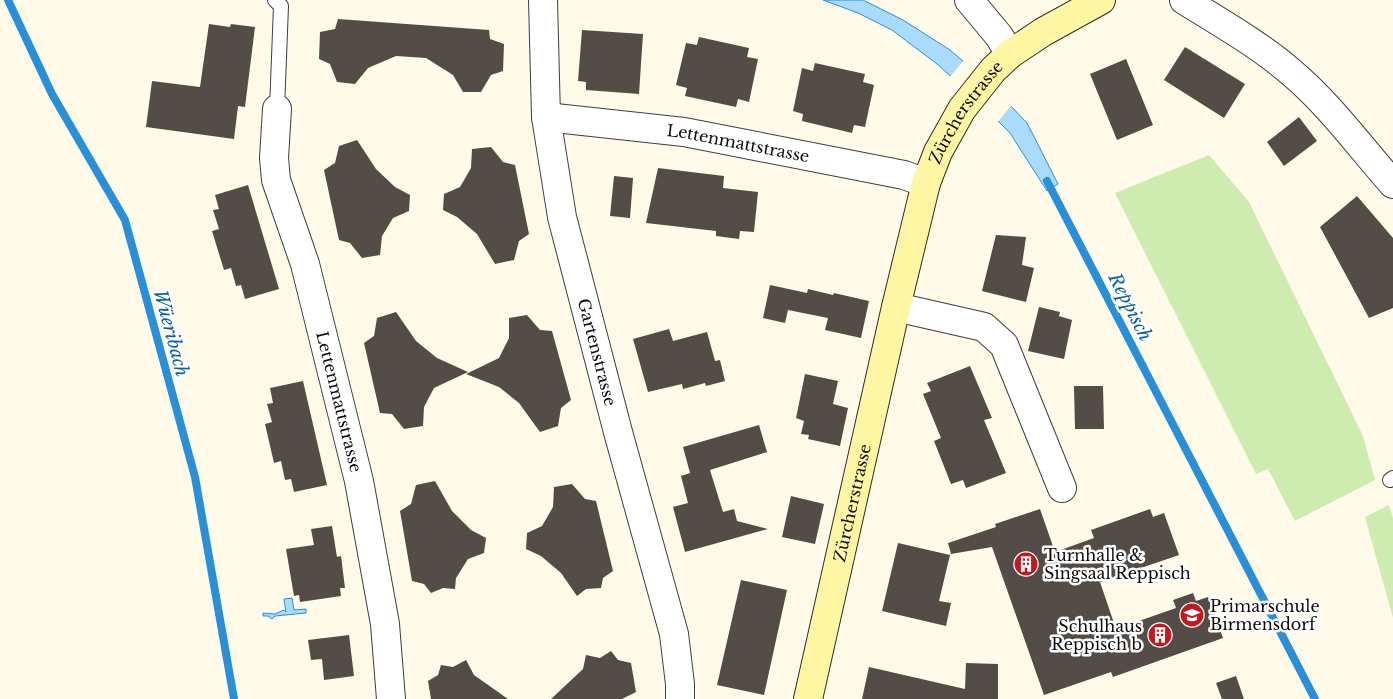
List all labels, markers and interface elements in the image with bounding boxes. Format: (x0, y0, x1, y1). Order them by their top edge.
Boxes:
street label: Zürcherstrasse (924, 56, 1007, 167)
street label: Lettenmattstrasse (666, 120, 811, 166)
water label: Reppisch (1103, 268, 1156, 345)
water label: Wüeribach (149, 287, 193, 379)
street label: Gartenstrasse (574, 296, 621, 408)
street label: Lettenmattstrasse (312, 329, 366, 474)
street label: Zürcherstrasse (829, 442, 875, 564)
place label: Turnhalle & Singsaal Reppisch (1044, 545, 1191, 583)
building icon: Turnhalle & Singsaal Reppisch (1013, 551, 1039, 577)
place label: Primarschule Birmensdorf (1210, 596, 1320, 634)
school or university icon: Primarschule Birmensdorf (1179, 602, 1205, 628)
place label: Schulhaus Reppisch b (1051, 616, 1142, 654)
building icon: Schulhaus Reppisch b (1147, 622, 1173, 648)

